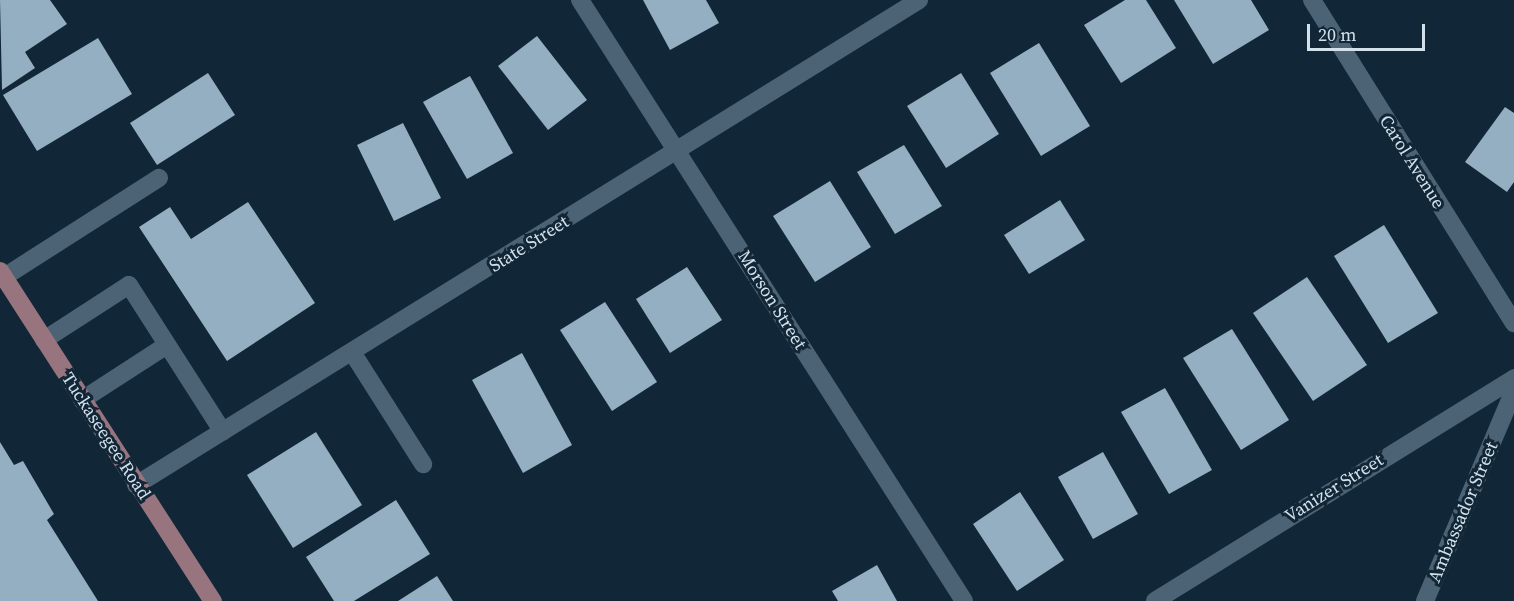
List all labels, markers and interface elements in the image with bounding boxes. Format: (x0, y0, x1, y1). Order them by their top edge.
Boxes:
scale bar (1310, 12, 1428, 50)
text: 20 m (1318, 22, 1356, 47)
street label: Carol Avenue (1375, 111, 1449, 213)
street label: State Street (485, 211, 573, 277)
street label: Morson Street (733, 247, 811, 353)
street label: Tuckaseegee Road (57, 368, 155, 504)
street label: Ambassador Street (1424, 438, 1502, 586)
street label: Vanizer Street (1281, 449, 1387, 527)

